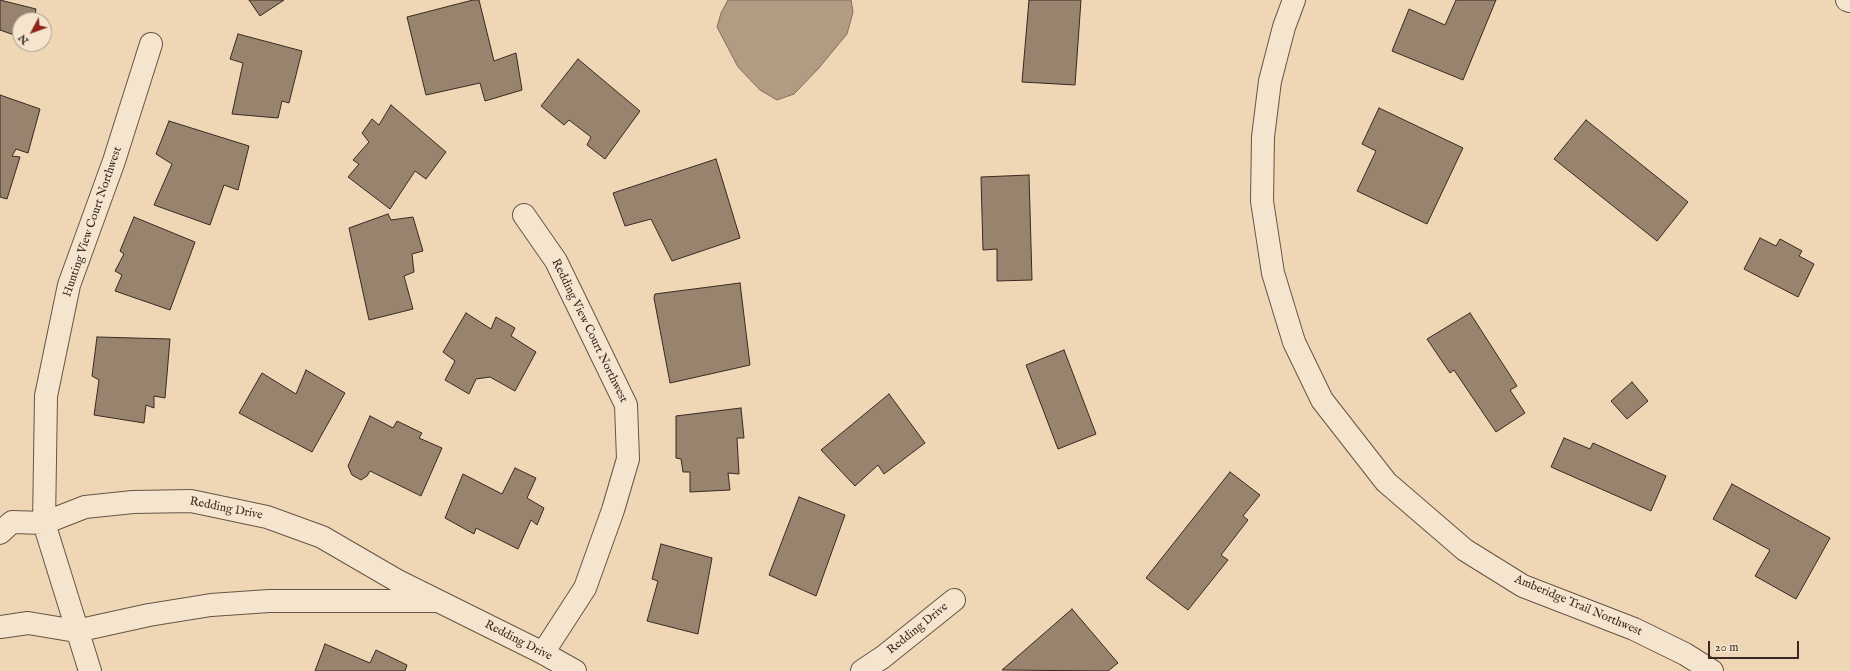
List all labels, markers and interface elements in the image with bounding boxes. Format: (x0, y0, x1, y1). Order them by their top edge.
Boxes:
north arrow (12, 12, 52, 52)
text: N (15, 31, 32, 47)
street label: Hunting View Court Northwest (60, 145, 126, 299)
street label: Redding View Court Northwest (548, 257, 630, 405)
street label: Redding Drive (188, 495, 264, 523)
street label: Amberidge Trail Northwest (1512, 573, 1644, 639)
street label: Redding Drive (885, 600, 951, 658)
street label: Redding Drive (482, 618, 554, 664)
scale bar (1710, 633, 1801, 659)
text: 20 m (1715, 640, 1738, 655)

